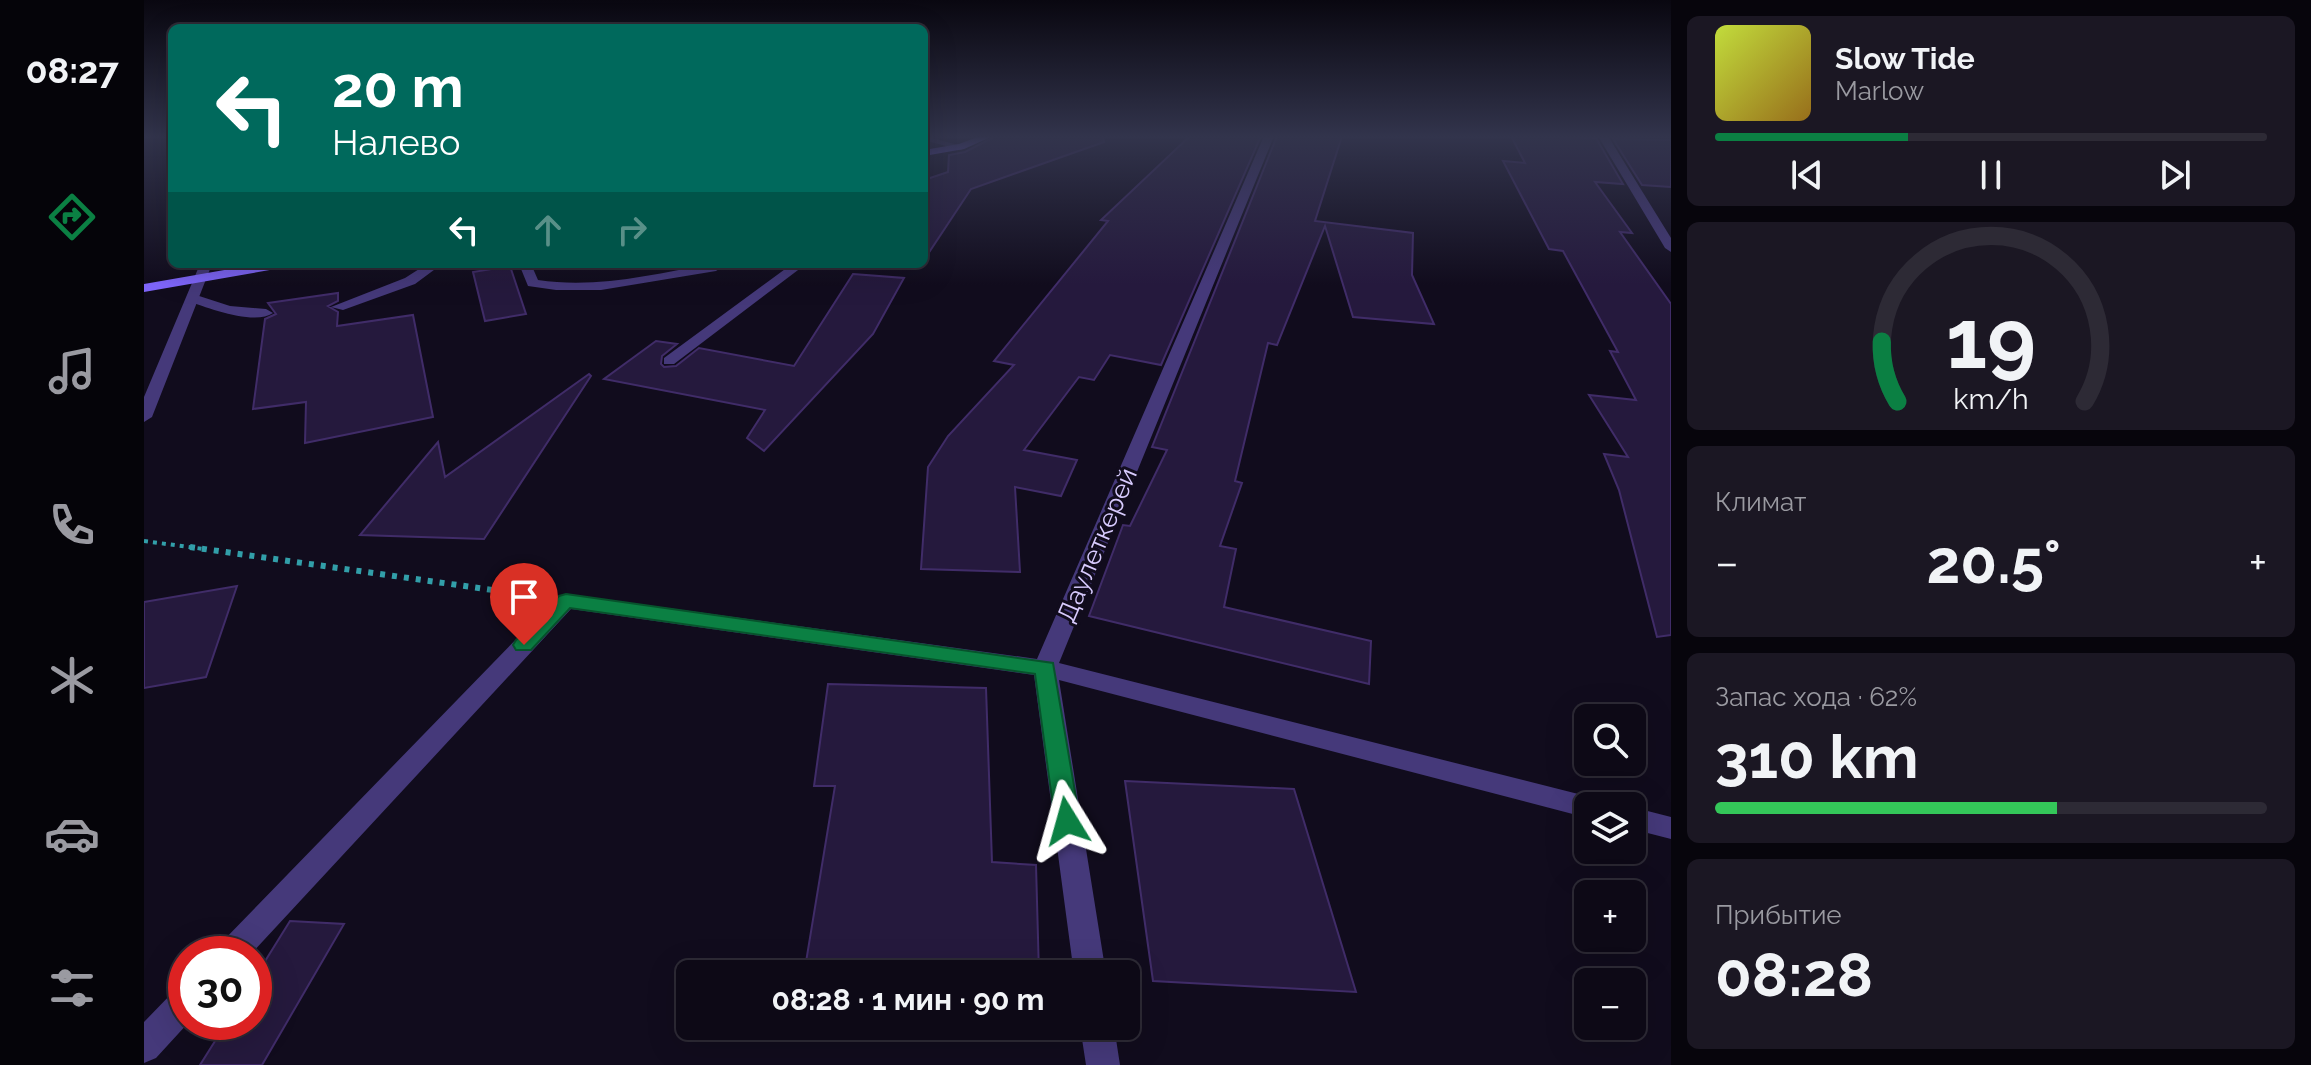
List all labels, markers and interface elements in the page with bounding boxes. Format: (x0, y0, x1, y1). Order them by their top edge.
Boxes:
text: Slow Tide (1835, 41, 1975, 76)
text: 08:27 (25, 49, 119, 91)
text: 20 m (332, 54, 464, 120)
icon: left (200, 56, 304, 160)
text: Marlow (1835, 76, 1924, 106)
text: Налево (332, 121, 460, 163)
icon: previous (1785, 153, 1829, 197)
icon: pause (1969, 153, 2013, 197)
icon: next (2153, 153, 2197, 197)
icon: directions (44, 189, 100, 245)
icon: left (442, 208, 486, 252)
icon: ahead (526, 208, 570, 252)
icon: right (610, 208, 654, 252)
text: 19 (1946, 290, 2036, 387)
icon: music (44, 343, 100, 399)
text: km/h (1953, 382, 2029, 416)
street label: Даулеткерей (1051, 463, 1143, 627)
text: Климат (1715, 487, 1806, 517)
icon: phone (44, 497, 100, 553)
text: 20.5° (1926, 527, 2061, 597)
text: − (1715, 537, 1739, 588)
text: + (2249, 537, 2267, 588)
pin (490, 563, 558, 645)
icon: arrive (502, 575, 546, 619)
icon: climate (44, 652, 100, 708)
text: Запас хода · 62% (1715, 682, 1917, 712)
map controls (1574, 704, 1646, 1040)
button: search (1574, 704, 1646, 776)
text: 310 km (1715, 722, 1919, 792)
position arrow (1025, 779, 1109, 863)
button: layers (1574, 792, 1646, 864)
icon: car (44, 806, 100, 862)
button: + (1574, 880, 1646, 952)
text: Прибытие (1715, 900, 1842, 930)
speed limit sign: 30 (168, 936, 272, 1040)
text: 08:28 (1715, 940, 1873, 1010)
icon: filters (44, 960, 100, 1016)
button: − (1574, 968, 1646, 1040)
text: 08:28 · 1 мин · 90 m (772, 982, 1044, 1017)

